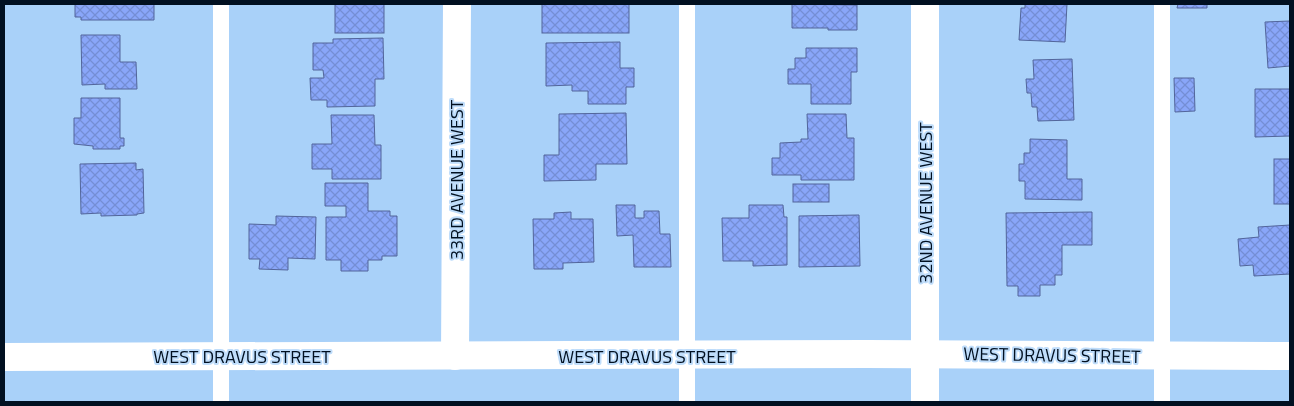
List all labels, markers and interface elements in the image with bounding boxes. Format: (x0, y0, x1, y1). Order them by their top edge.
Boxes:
street label: 33RD AVENUE WEST (443, 99, 470, 260)
street label: 32ND AVENUE WEST (912, 122, 939, 284)
street label: WEST DRAVUS STREET (963, 340, 1141, 370)
street label: WEST DRAVUS STREET (153, 343, 331, 370)
street label: WEST DRAVUS STREET (558, 343, 736, 370)

